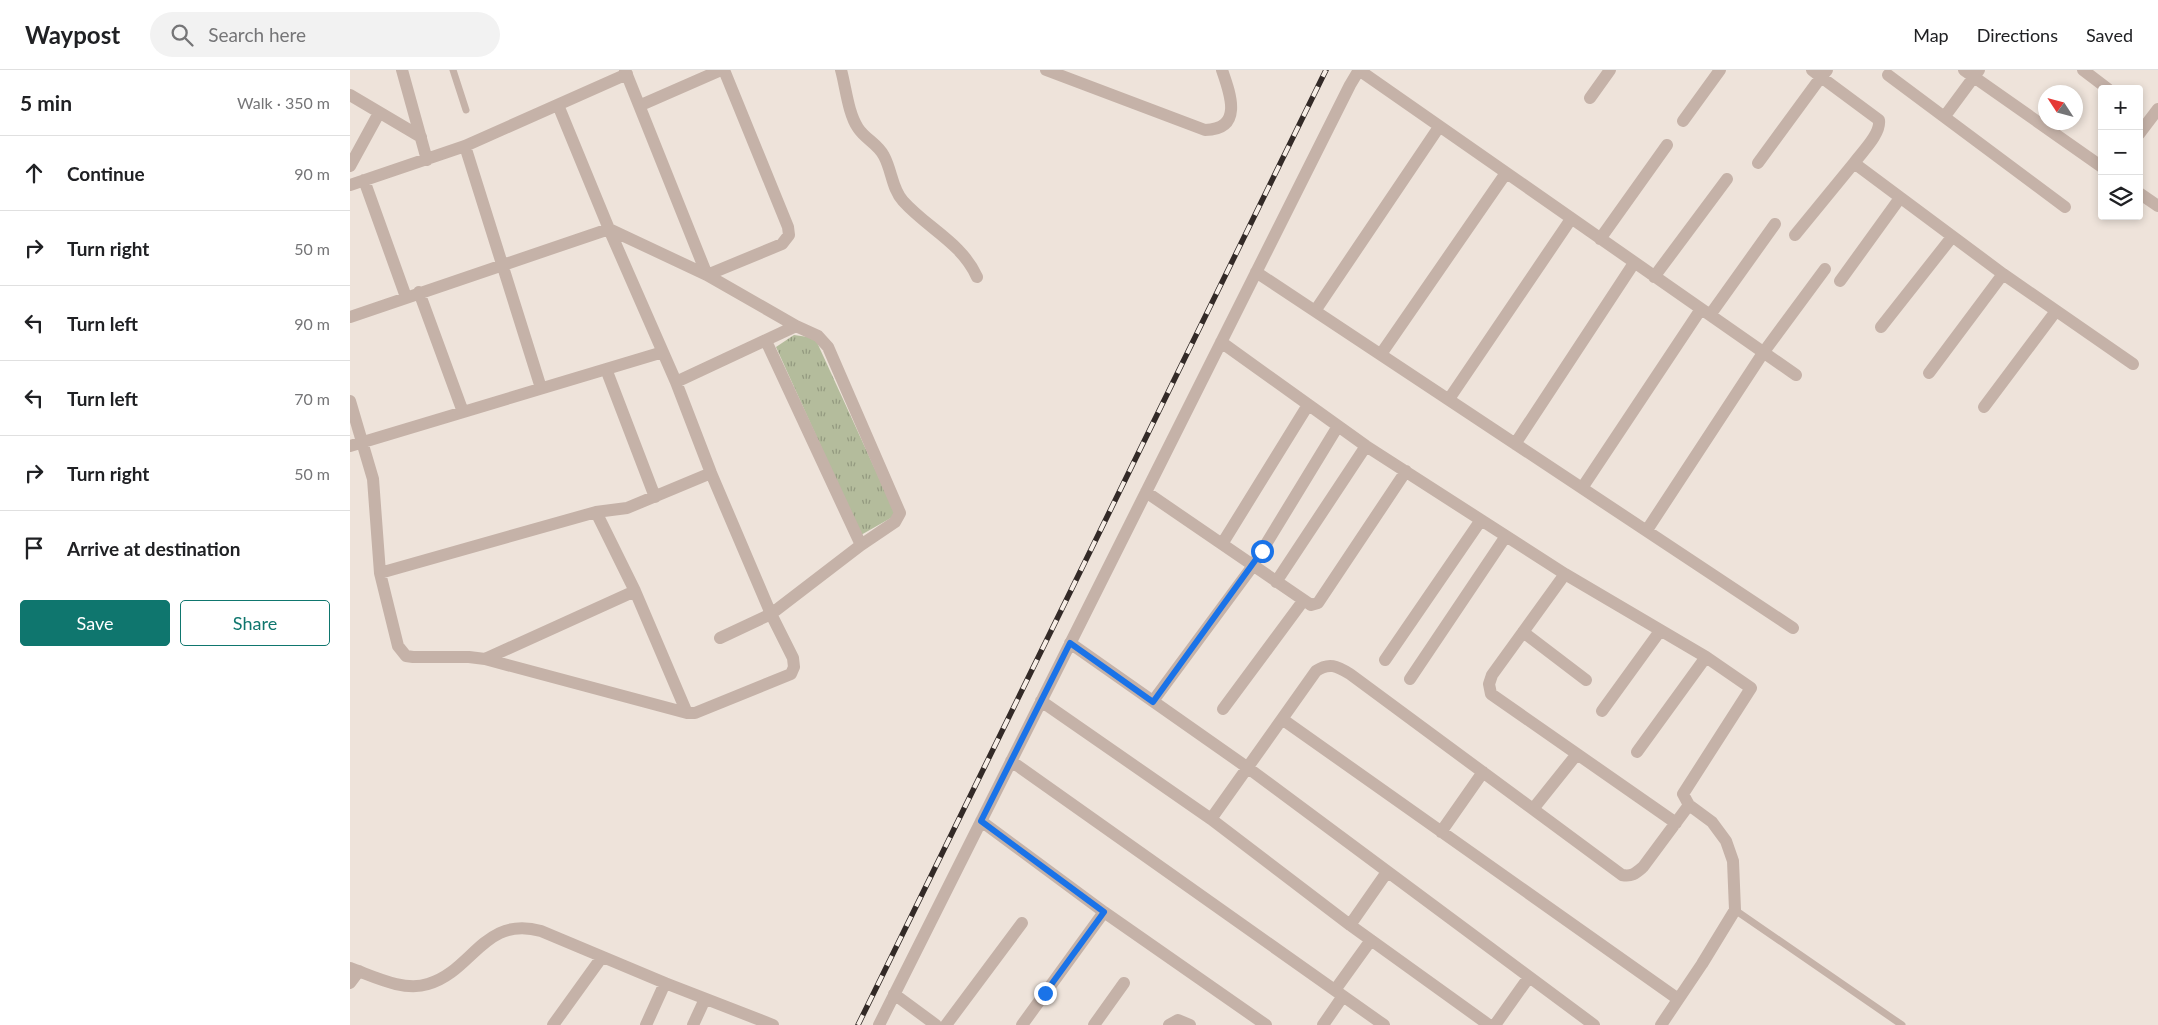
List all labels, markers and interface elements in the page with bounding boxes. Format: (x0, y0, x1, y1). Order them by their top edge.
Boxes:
search box (150, 12, 500, 57)
text: Waypost (25, 20, 120, 49)
icon: search (168, 21, 196, 49)
text: Search here (208, 23, 306, 46)
text: Map (1913, 24, 1949, 46)
text: Directions (1977, 24, 2058, 46)
text: Saved (2086, 24, 2133, 46)
north arrow (2038, 85, 2083, 130)
map controls (2098, 85, 2143, 220)
button: + (2098, 85, 2143, 130)
text: 5 min (20, 90, 72, 115)
text: Walk · 350 m (237, 93, 330, 112)
button: − (2098, 130, 2143, 175)
icon: ahead (20, 159, 48, 187)
text: Continue (67, 162, 145, 185)
text: 90 m (294, 164, 330, 183)
button: layers (2098, 175, 2143, 220)
icon: right (20, 234, 48, 262)
text: Turn right (67, 237, 149, 260)
text: 50 m (294, 239, 330, 258)
icon: left (20, 309, 48, 337)
text: Turn left (67, 312, 138, 335)
text: 90 m (294, 314, 330, 333)
icon: left (20, 384, 48, 412)
text: Turn left (67, 387, 138, 410)
text: 70 m (294, 389, 330, 408)
icon: right (20, 459, 48, 487)
text: Turn right (67, 462, 149, 485)
text: 50 m (294, 464, 330, 483)
icon: arrive (20, 534, 48, 562)
text: Arrive at destination (67, 537, 240, 560)
route start (1251, 540, 1274, 563)
button: Save (20, 600, 170, 646)
button: Share (180, 600, 330, 646)
route end (1034, 982, 1057, 1005)

